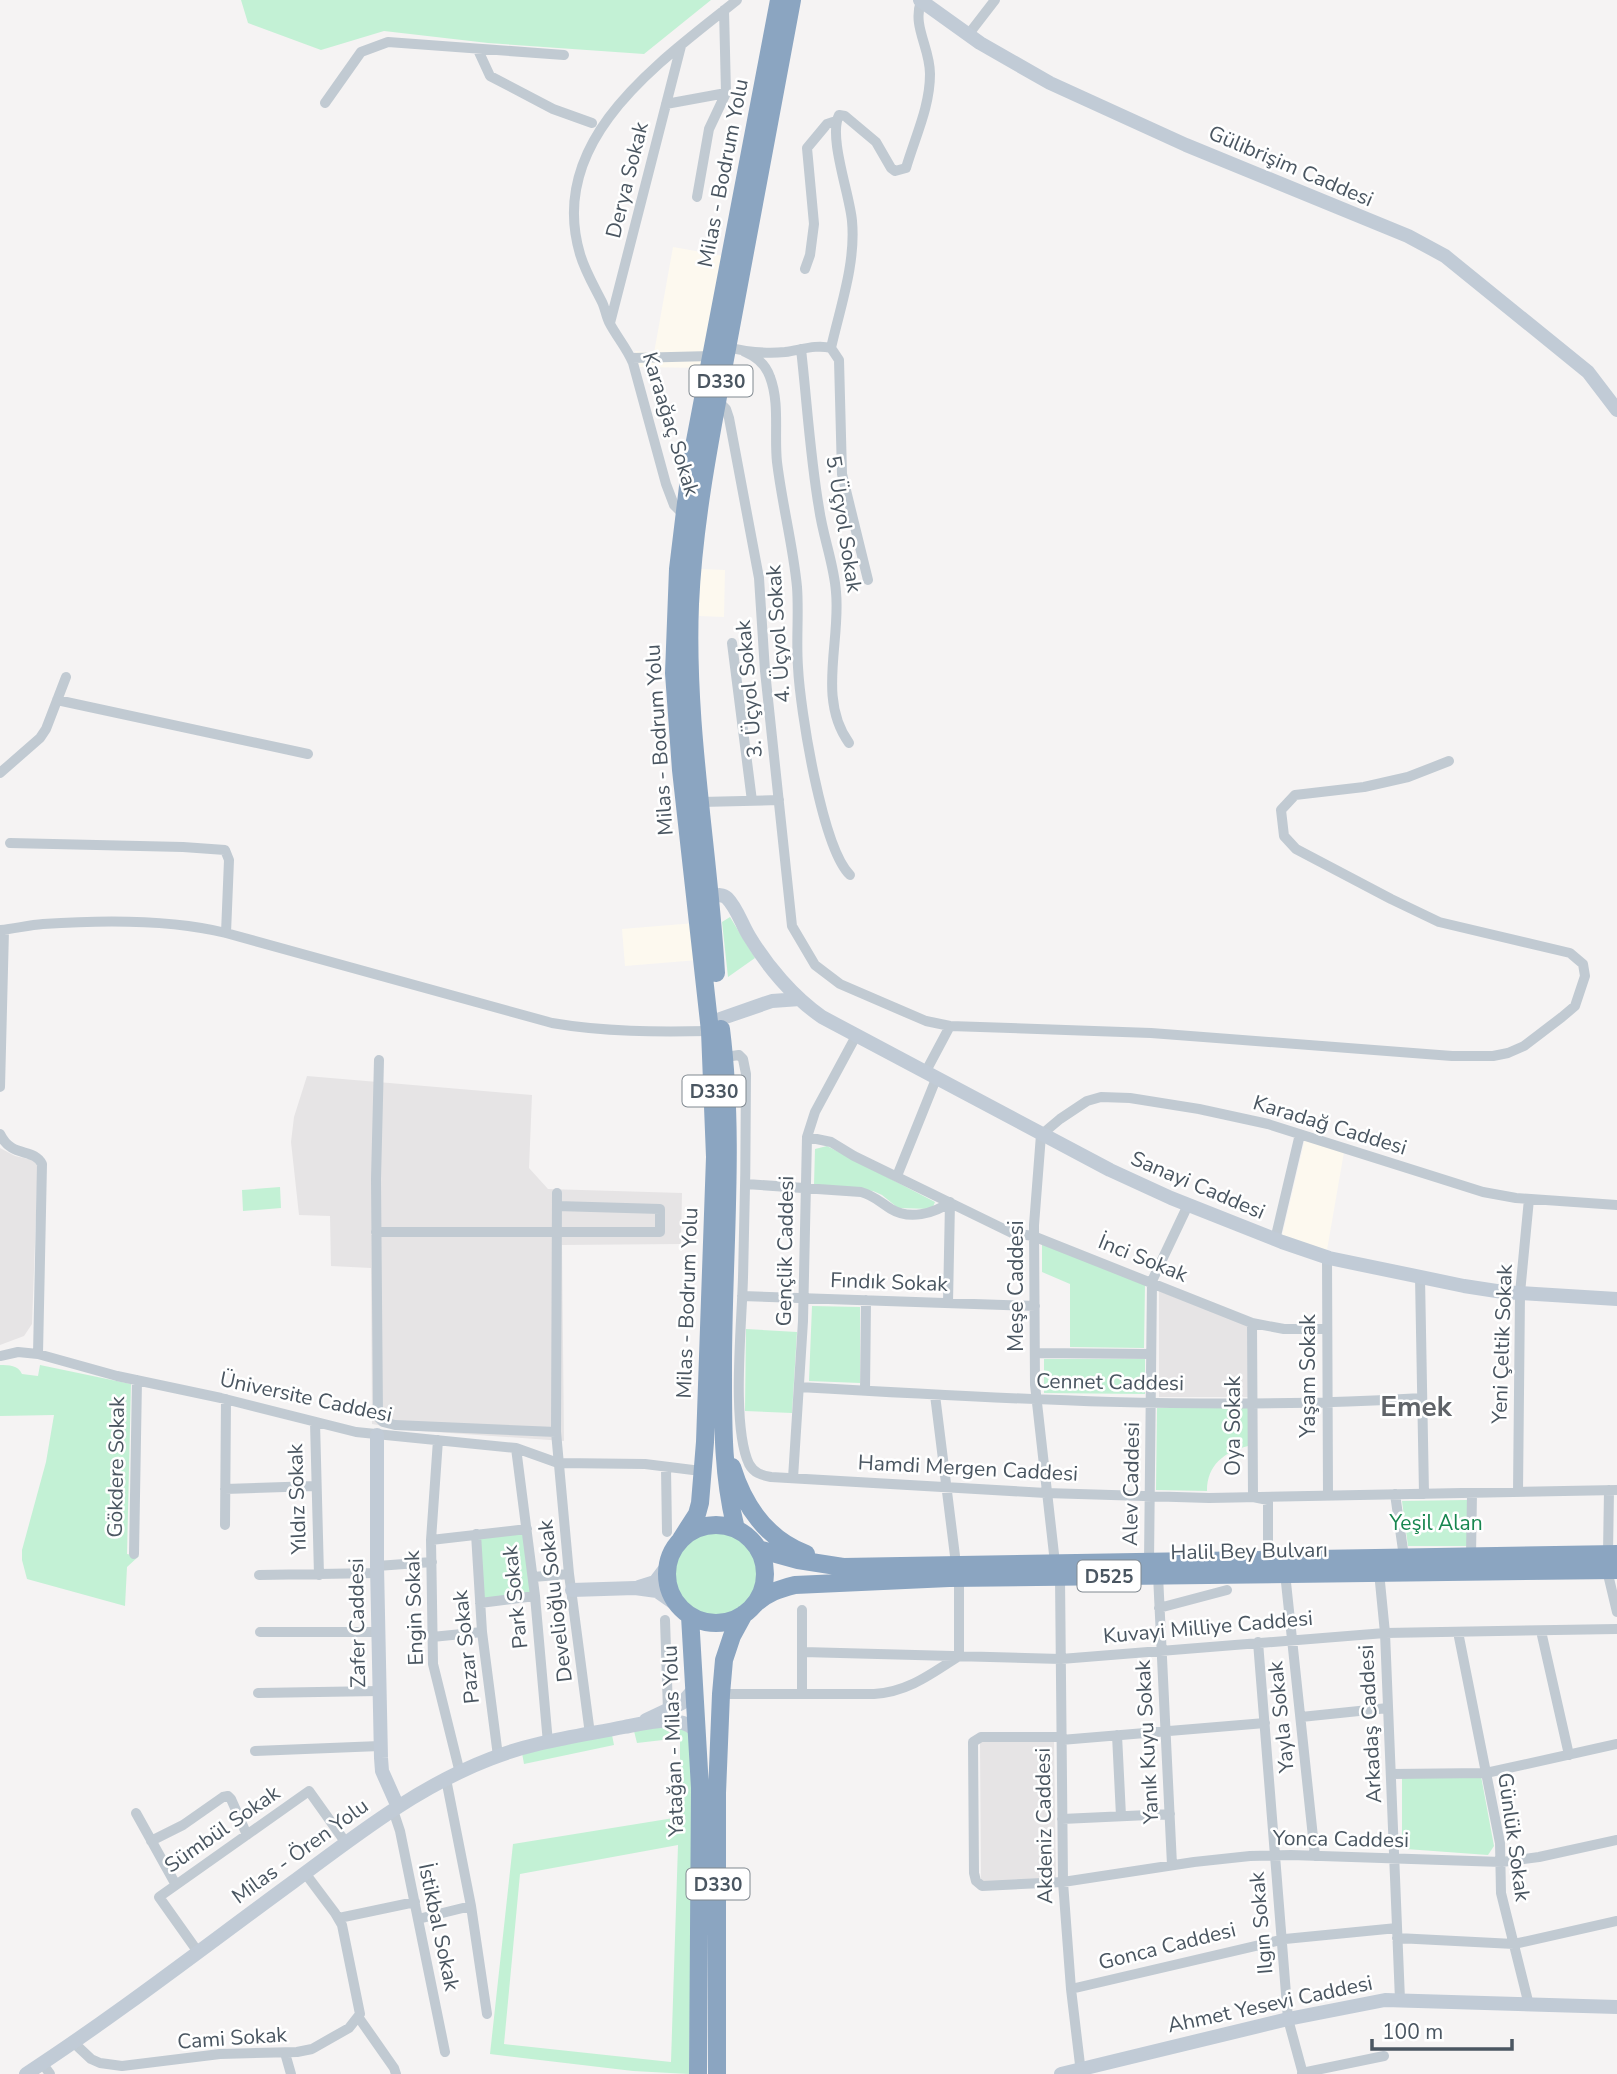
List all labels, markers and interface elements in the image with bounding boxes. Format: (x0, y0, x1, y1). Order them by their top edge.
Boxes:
street label: Milas - Bodrum Yolu (691, 76, 755, 270)
street label: Derya Sokak (599, 119, 655, 241)
street label: Gülibrişim Caddesi (1204, 119, 1378, 213)
street label: Karaağaç Sokak (636, 349, 706, 500)
road number: D330 (690, 366, 752, 396)
street label: 5. Üçyol Sokak (819, 453, 869, 595)
street label: 4. Üçyol Sokak (759, 563, 797, 704)
street label: 3. Üçyol Sokak (729, 618, 769, 759)
street label: Milas - Bodrum Yolu (638, 644, 680, 836)
road number: D330 (682, 1076, 746, 1106)
street label: Karadağ Caddesi (1250, 1088, 1410, 1162)
street label: Sanayi Caddesi (1126, 1144, 1270, 1226)
street label: Gençlik Caddesi (770, 1175, 800, 1327)
street label: Milas - Bodrum Yolu (670, 1207, 704, 1399)
street label: Meşe Caddesi (1002, 1220, 1030, 1352)
street label: İnci Sokak (1094, 1227, 1192, 1289)
street label: Yeni Çeltik Sokak (1485, 1263, 1519, 1425)
street label: Fındık Sokak (830, 1266, 949, 1298)
street label: Yaşam Sokak (1294, 1314, 1322, 1439)
street label: Üniversite Caddesi (217, 1365, 395, 1429)
street label: Cennet Caddesi (1036, 1367, 1184, 1397)
street label: Oya Sokak (1219, 1376, 1247, 1476)
district label: Emek (1380, 1388, 1453, 1426)
street label: Gökdere Sokak (101, 1396, 131, 1538)
street label: Alev Caddesi (1116, 1422, 1146, 1546)
street label: Yıldız Sokak (281, 1443, 313, 1556)
street label: Hamdi Mergen Caddesi (857, 1448, 1079, 1488)
park label: Yeşil Alan (1388, 1509, 1483, 1537)
street label: Develioğlu Sokak (531, 1518, 579, 1684)
street label: Halil Bey Bulvarı (1170, 1536, 1328, 1566)
street label: Park Sokak (496, 1543, 534, 1650)
street label: Engin Sokak (398, 1549, 430, 1666)
street label: Zafer Caddesi (342, 1558, 372, 1688)
road number: D525 (1078, 1560, 1140, 1592)
street label: Pazar Sokak (446, 1588, 486, 1705)
street label: Kuvayi Milliye Caddesi (1102, 1604, 1314, 1650)
street label: Arkadaş Caddesi (1352, 1644, 1388, 1804)
street label: Yatağan - Milas Yolu (656, 1645, 690, 1838)
street label: Yanık Kuyu Sokak (1129, 1659, 1165, 1826)
street label: Yayla Sokak (1261, 1659, 1301, 1775)
street label: Akdeniz Caddesi (1029, 1748, 1059, 1904)
street label: Günlük Sokak (1491, 1771, 1537, 1904)
street label: Sümbül Sokak (159, 1779, 286, 1879)
street label: Milas - Ören Yolu (226, 1792, 374, 1910)
street label: Yonca Caddesi (1272, 1824, 1409, 1854)
street label: İstikbal Sokak (412, 1861, 466, 1994)
road number: D330 (686, 1868, 750, 1900)
street label: Ilgın Sokak (1243, 1870, 1279, 1975)
street label: Gonca Caddesi (1095, 1915, 1239, 1977)
street label: Ahmet Yesevi Caddesi (1165, 1969, 1375, 2039)
scale bar (1372, 2008, 1512, 2052)
text: 100 m (1382, 2018, 1443, 2046)
street label: Cami Sokak (176, 2020, 288, 2056)

